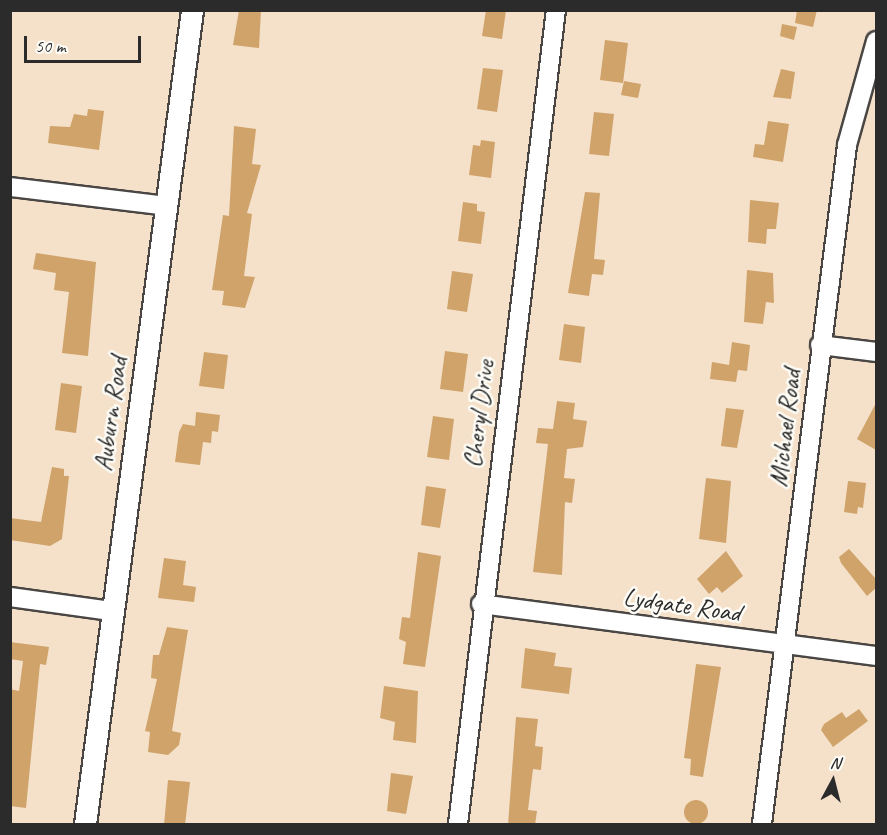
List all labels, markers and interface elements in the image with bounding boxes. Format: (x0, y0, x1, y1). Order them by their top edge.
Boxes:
scale bar (27, 24, 144, 62)
text: 50 m (35, 35, 66, 57)
street label: Auburn Road (88, 355, 134, 473)
street label: Cheryl Drive (457, 358, 501, 470)
street label: Michael Road (762, 368, 808, 488)
street label: Lydgate Road (622, 581, 742, 629)
north arrow (803, 751, 863, 811)
text: N (829, 753, 841, 774)

